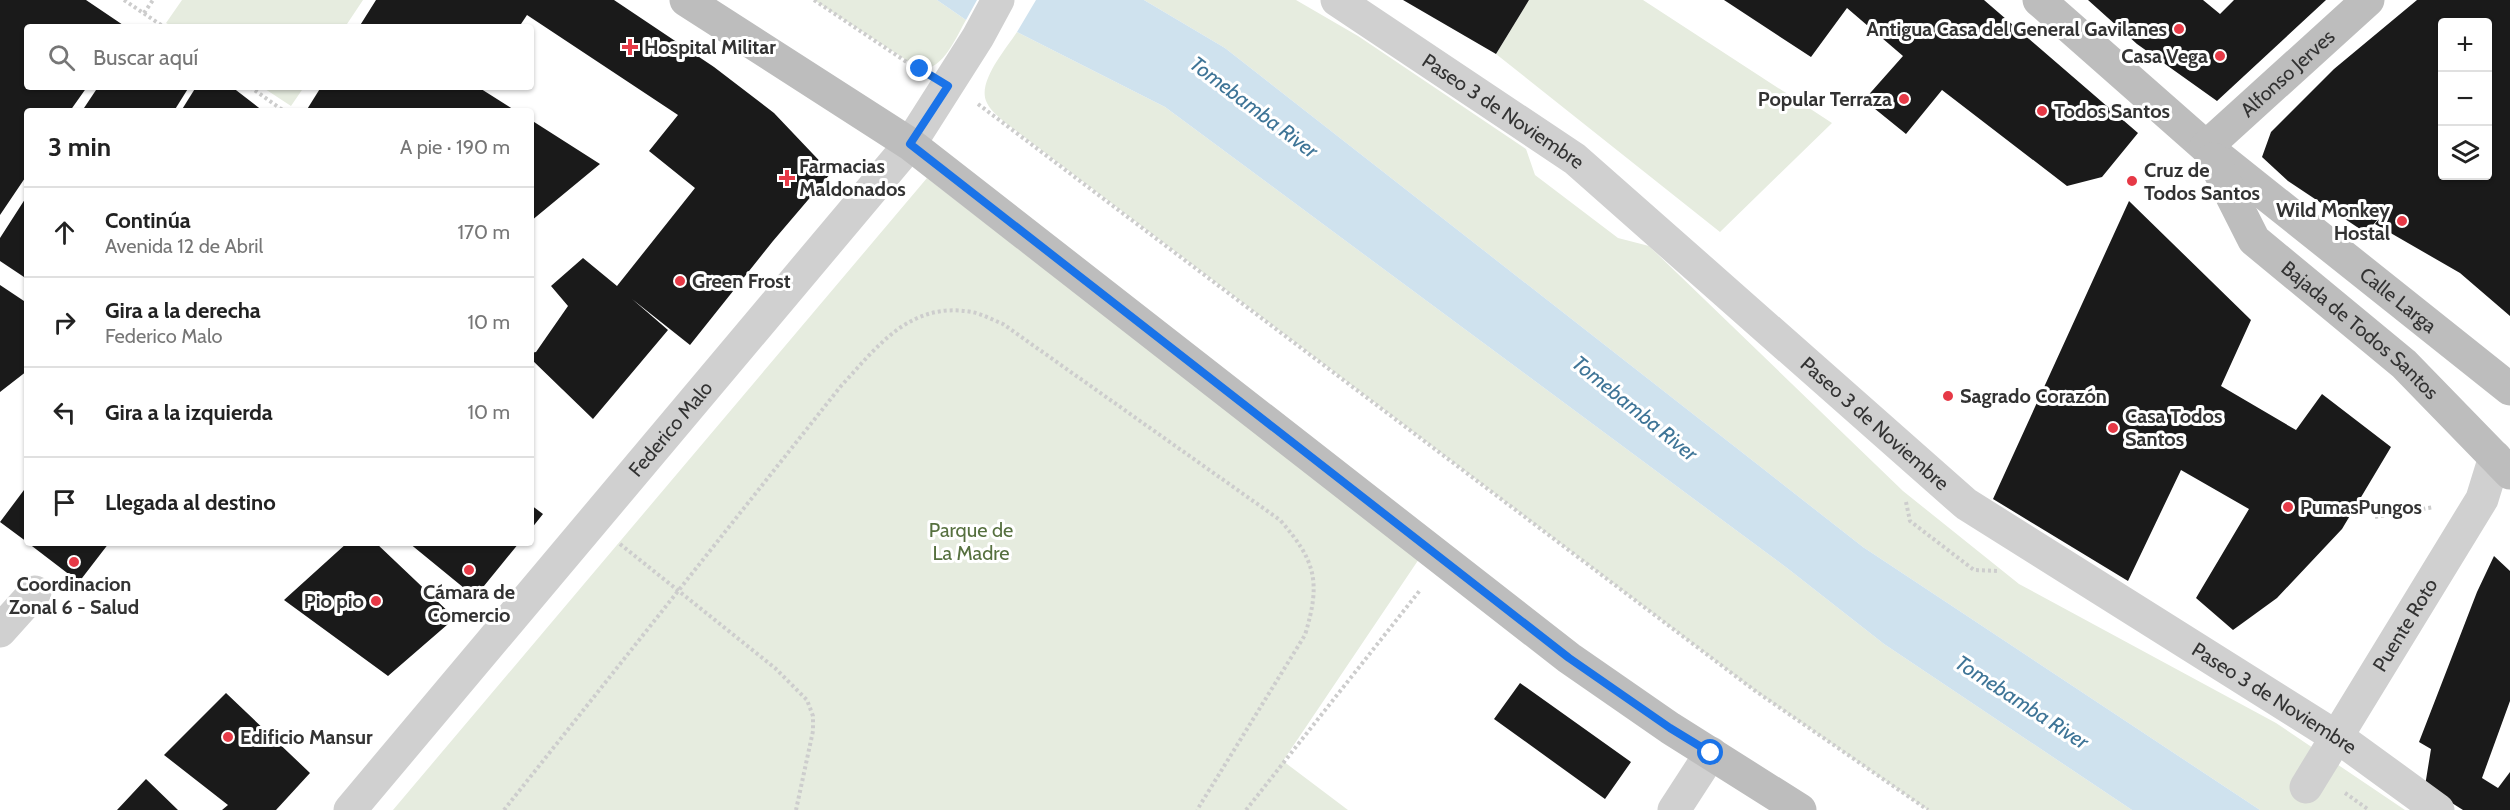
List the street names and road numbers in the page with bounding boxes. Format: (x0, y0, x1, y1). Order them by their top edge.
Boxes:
street label: Alfonso Jerves (2235, 24, 2340, 122)
street label: Paseo 3 de Noviembre (1418, 48, 1590, 174)
street label: Bajada de Todos Santos (2277, 256, 2444, 404)
street label: Calle Larga (2355, 262, 2442, 338)
street label: Paseo 3 de Noviembre (1796, 352, 1954, 495)
street label: Federico Malo (623, 376, 718, 482)
street label: Puente Roto (2368, 574, 2443, 676)
street label: Paseo 3 de Noviembre (2188, 637, 2361, 759)

